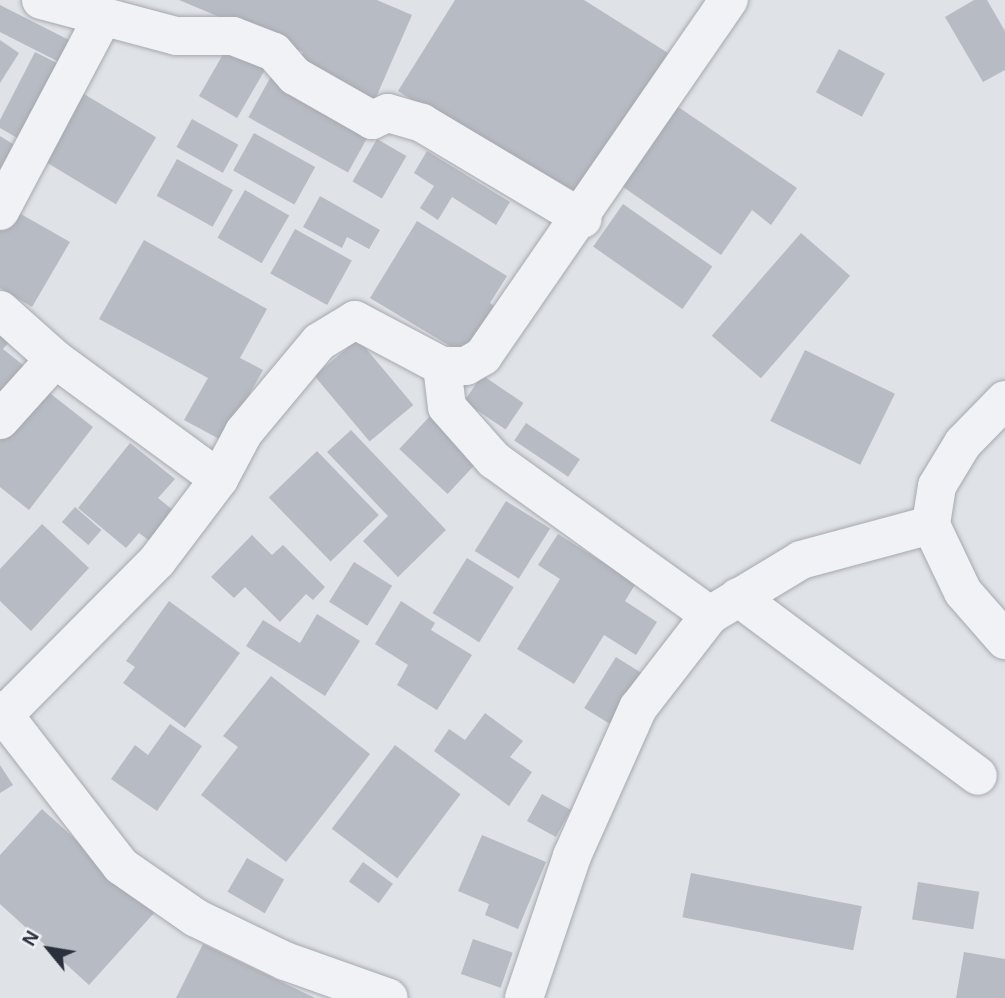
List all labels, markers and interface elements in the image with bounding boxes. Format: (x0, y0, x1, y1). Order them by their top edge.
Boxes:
north arrow (14, 914, 84, 984)
text: N (18, 927, 43, 949)

